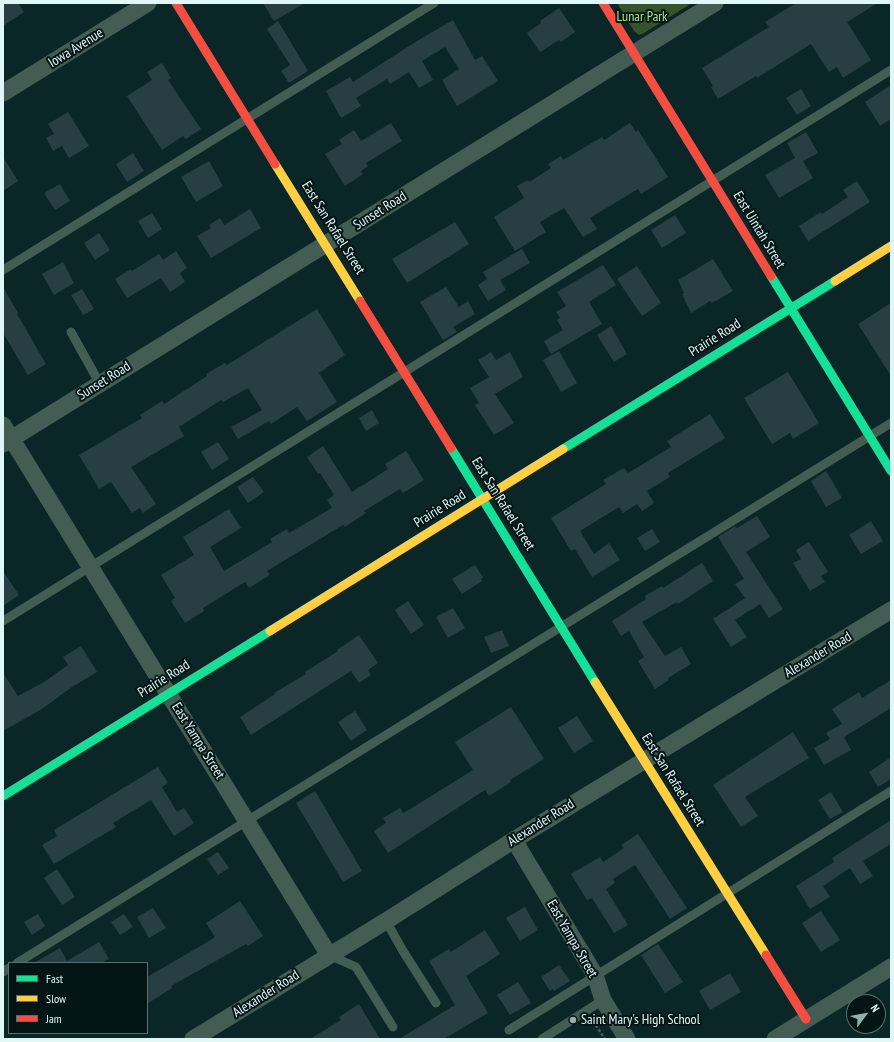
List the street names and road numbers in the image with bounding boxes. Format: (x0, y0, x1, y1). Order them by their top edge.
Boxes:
street label: Iowa Avenue (46, 25, 106, 71)
street label: East San Rafael Street (298, 178, 368, 278)
street label: Sunset Road (350, 188, 410, 234)
street label: East Uintah Street (729, 188, 789, 272)
street label: Prairie Road (686, 316, 744, 360)
street label: Sunset Road (74, 358, 134, 404)
street label: East San Rafael Street (468, 454, 538, 554)
street label: Prairie Road (411, 487, 469, 531)
street label: Alexander Road (781, 628, 855, 682)
street label: Prairie Road (135, 657, 193, 701)
street label: East Yampa Street (168, 700, 228, 782)
street label: East San Rafael Street (638, 730, 708, 830)
street label: Alexander Road (505, 796, 577, 850)
street label: East Yampa Street (543, 897, 601, 981)
street label: Alexander Road (230, 967, 302, 1021)

